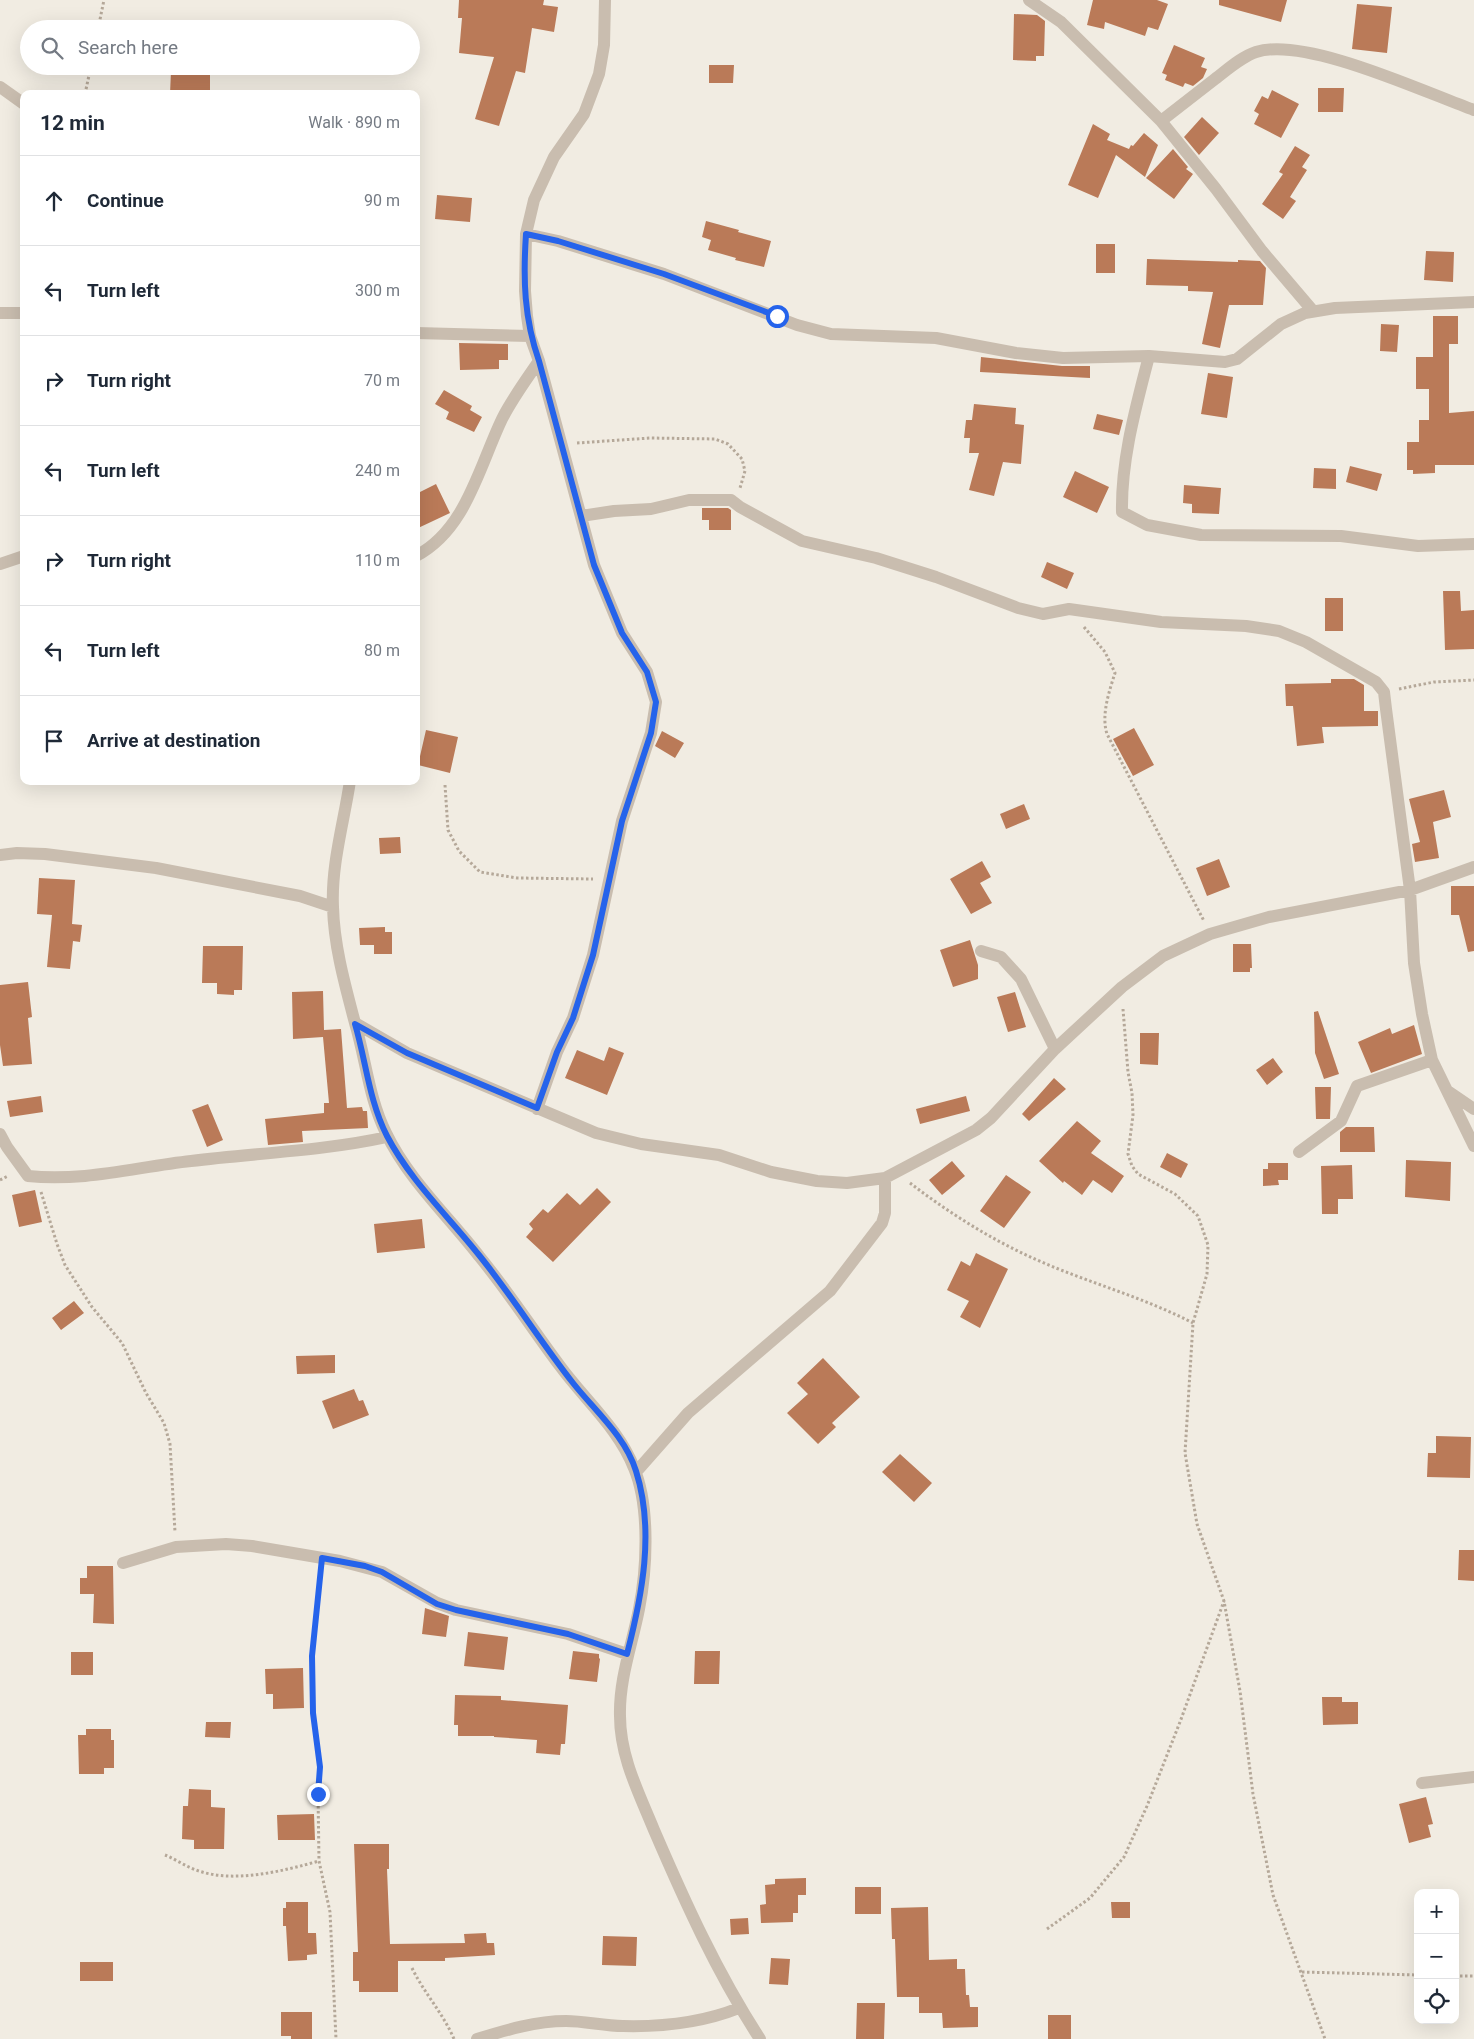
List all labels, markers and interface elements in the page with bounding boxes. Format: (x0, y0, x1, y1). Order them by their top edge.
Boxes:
search box (20, 20, 420, 75)
icon: search (38, 34, 66, 62)
text: Search here (78, 36, 178, 59)
text: 12 min (40, 111, 105, 135)
text: Walk · 890 m (308, 113, 400, 132)
icon: ahead (40, 187, 68, 215)
text: Continue (87, 189, 164, 212)
text: 90 m (364, 191, 400, 210)
icon: left (40, 277, 68, 305)
text: Turn left (87, 279, 160, 302)
text: 300 m (355, 281, 400, 300)
route start (766, 305, 789, 328)
icon: right (40, 367, 68, 395)
text: Turn right (87, 369, 171, 392)
text: 70 m (364, 371, 400, 390)
icon: left (40, 457, 68, 485)
text: Turn left (87, 459, 160, 482)
text: 240 m (355, 461, 400, 480)
icon: right (40, 547, 68, 575)
text: Turn right (87, 549, 171, 572)
text: 110 m (355, 551, 400, 570)
icon: left (40, 637, 68, 665)
text: Turn left (87, 639, 160, 662)
text: 80 m (364, 641, 400, 660)
icon: arrive (40, 727, 68, 755)
text: Arrive at destination (87, 729, 260, 752)
route end (307, 1783, 330, 1806)
map controls (1414, 1889, 1459, 2024)
button: + (1414, 1889, 1459, 1934)
button: − (1414, 1934, 1459, 1979)
button: locate (1414, 1979, 1459, 2024)

